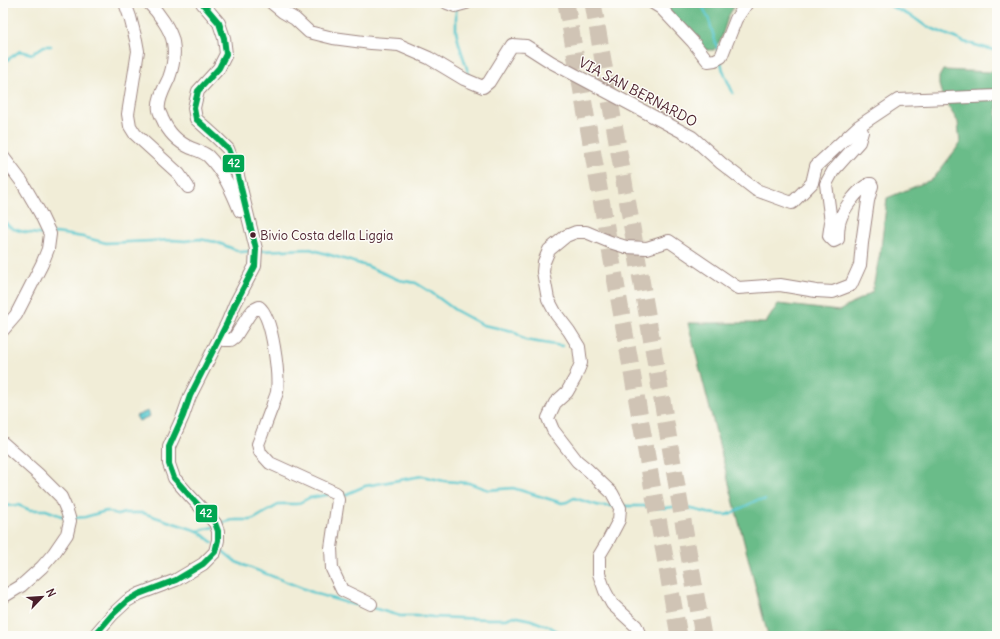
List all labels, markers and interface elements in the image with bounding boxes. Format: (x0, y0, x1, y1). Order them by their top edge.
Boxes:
street label: VIA SAN BERNARDO (576, 53, 700, 131)
line badge: 42 (222, 154, 245, 173)
text: 42 (228, 156, 240, 170)
place label: Bivio Costa della Liggia (260, 227, 393, 244)
marker: Bivio Costa della Liggia (248, 230, 258, 240)
line badge: 42 (195, 504, 218, 523)
text: 42 (200, 506, 212, 520)
north arrow (22, 577, 62, 617)
text: N (43, 586, 59, 599)

